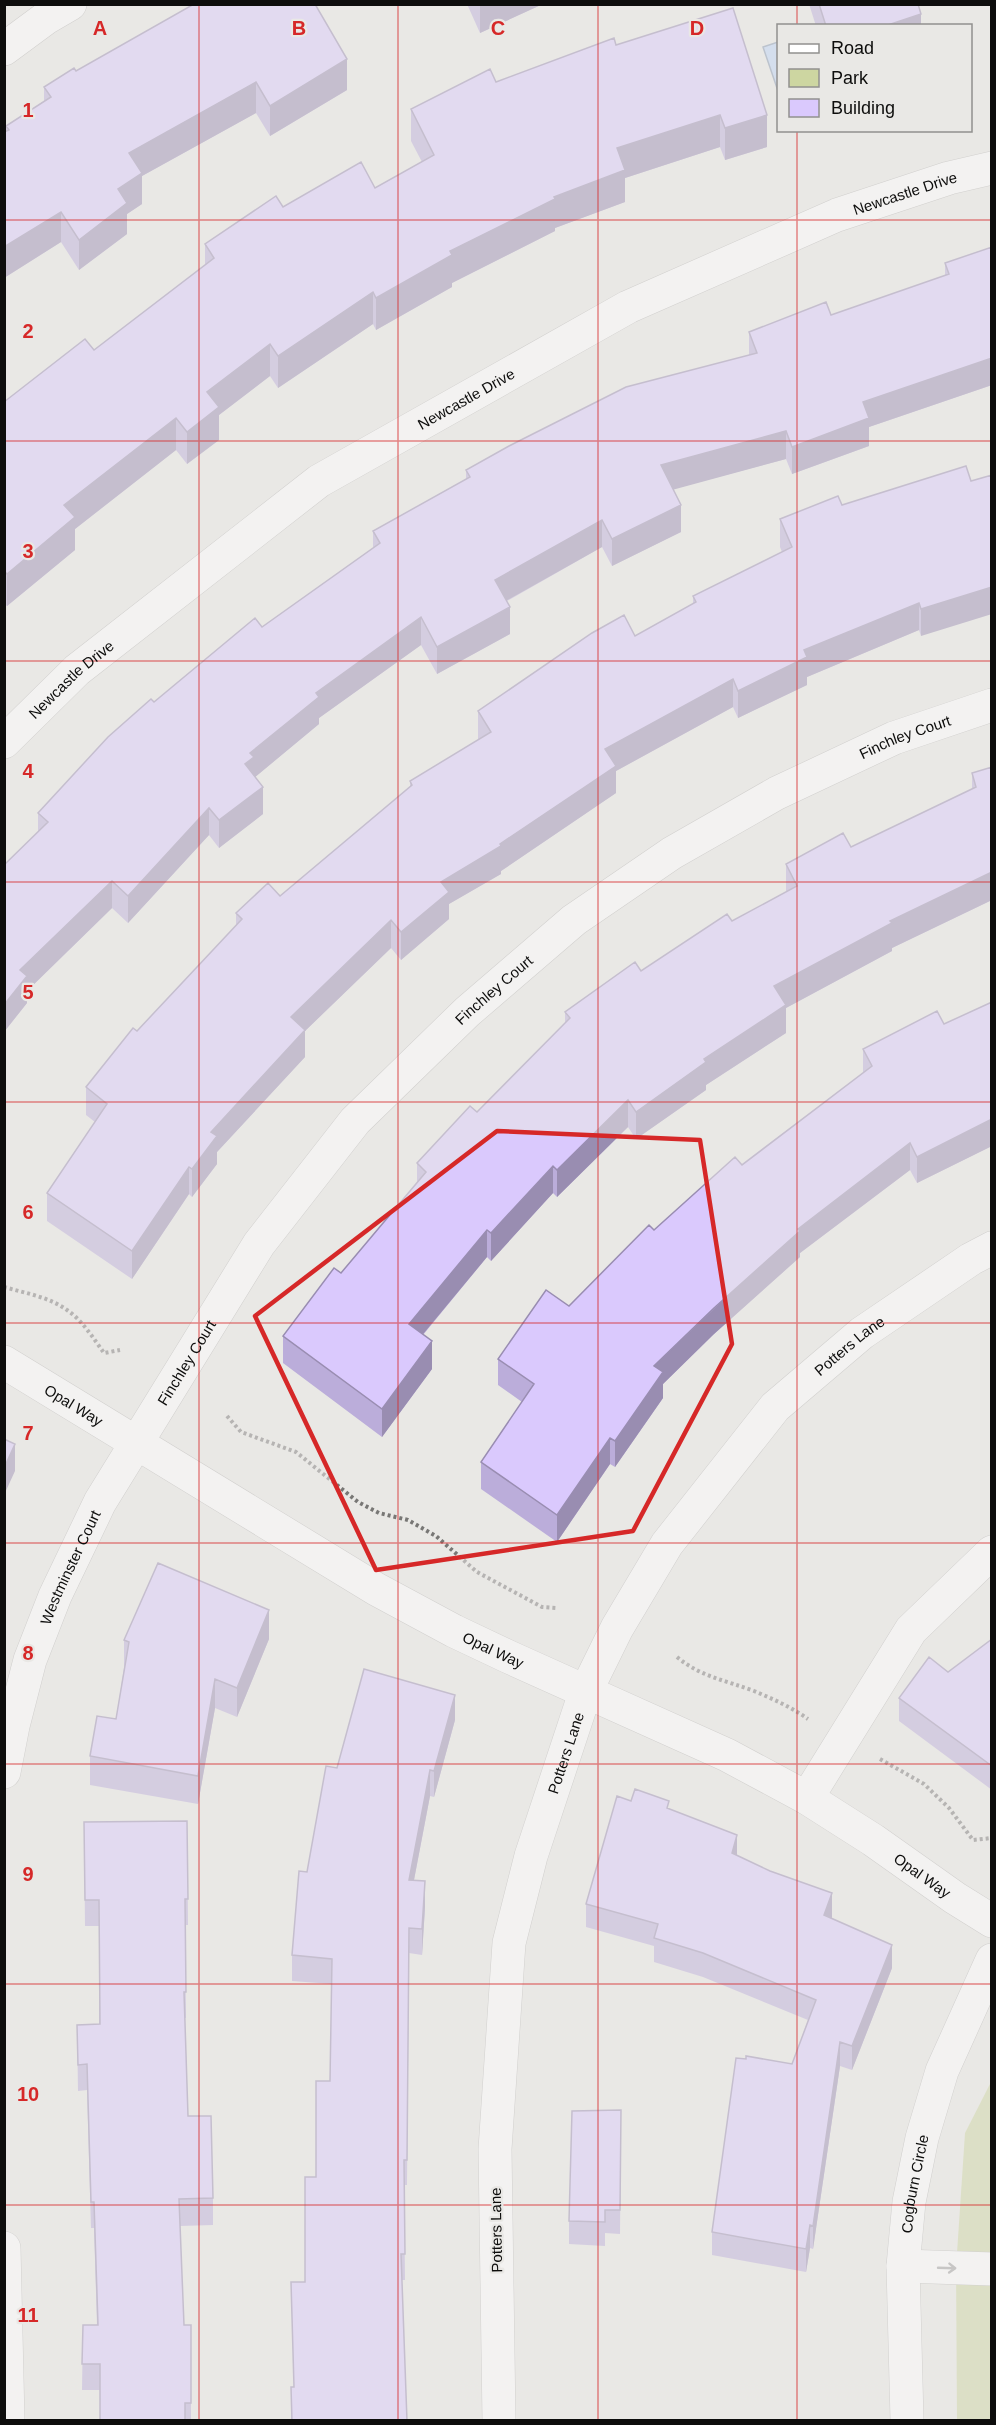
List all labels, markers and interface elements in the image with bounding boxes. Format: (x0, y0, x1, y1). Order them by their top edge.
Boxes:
text: A (93, 17, 107, 39)
text: B (292, 17, 306, 39)
text: C (491, 17, 505, 39)
text: D (690, 17, 704, 39)
legend (777, 24, 972, 132)
text: Road (831, 38, 874, 58)
text: Park (831, 68, 869, 88)
text: Building (831, 98, 895, 118)
text: 1 (22, 99, 34, 121)
street label: Newcastle Drive (851, 168, 958, 218)
text: 2 (22, 320, 34, 342)
street label: Newcastle Drive (414, 364, 517, 432)
text: 3 (22, 540, 34, 562)
street label: Newcastle Drive (25, 636, 117, 722)
street label: Finchley Court (856, 711, 953, 762)
text: 4 (22, 760, 34, 782)
street label: Finchley Court (451, 951, 536, 1028)
text: 5 (22, 981, 34, 1003)
text: 6 (22, 1201, 34, 1223)
street label: Potters Lane (811, 1312, 887, 1379)
street label: Finchley Court (153, 1316, 219, 1408)
street label: Opal Way (42, 1380, 107, 1429)
text: 7 (22, 1422, 34, 1444)
street label: Westminster Court (36, 1507, 104, 1627)
street label: Opal Way (460, 1628, 527, 1671)
text: 8 (22, 1642, 34, 1664)
street label: Potters Lane (544, 1710, 587, 1796)
street label: Opal Way (891, 1849, 955, 1901)
text: 9 (22, 1863, 34, 1885)
text: 10 (17, 2083, 39, 2105)
street label: Cogburn Circle (898, 2133, 931, 2234)
street label: Potters Lane (487, 2187, 505, 2273)
one-way arrow (937, 2262, 957, 2273)
text: 11 (17, 2304, 39, 2326)

